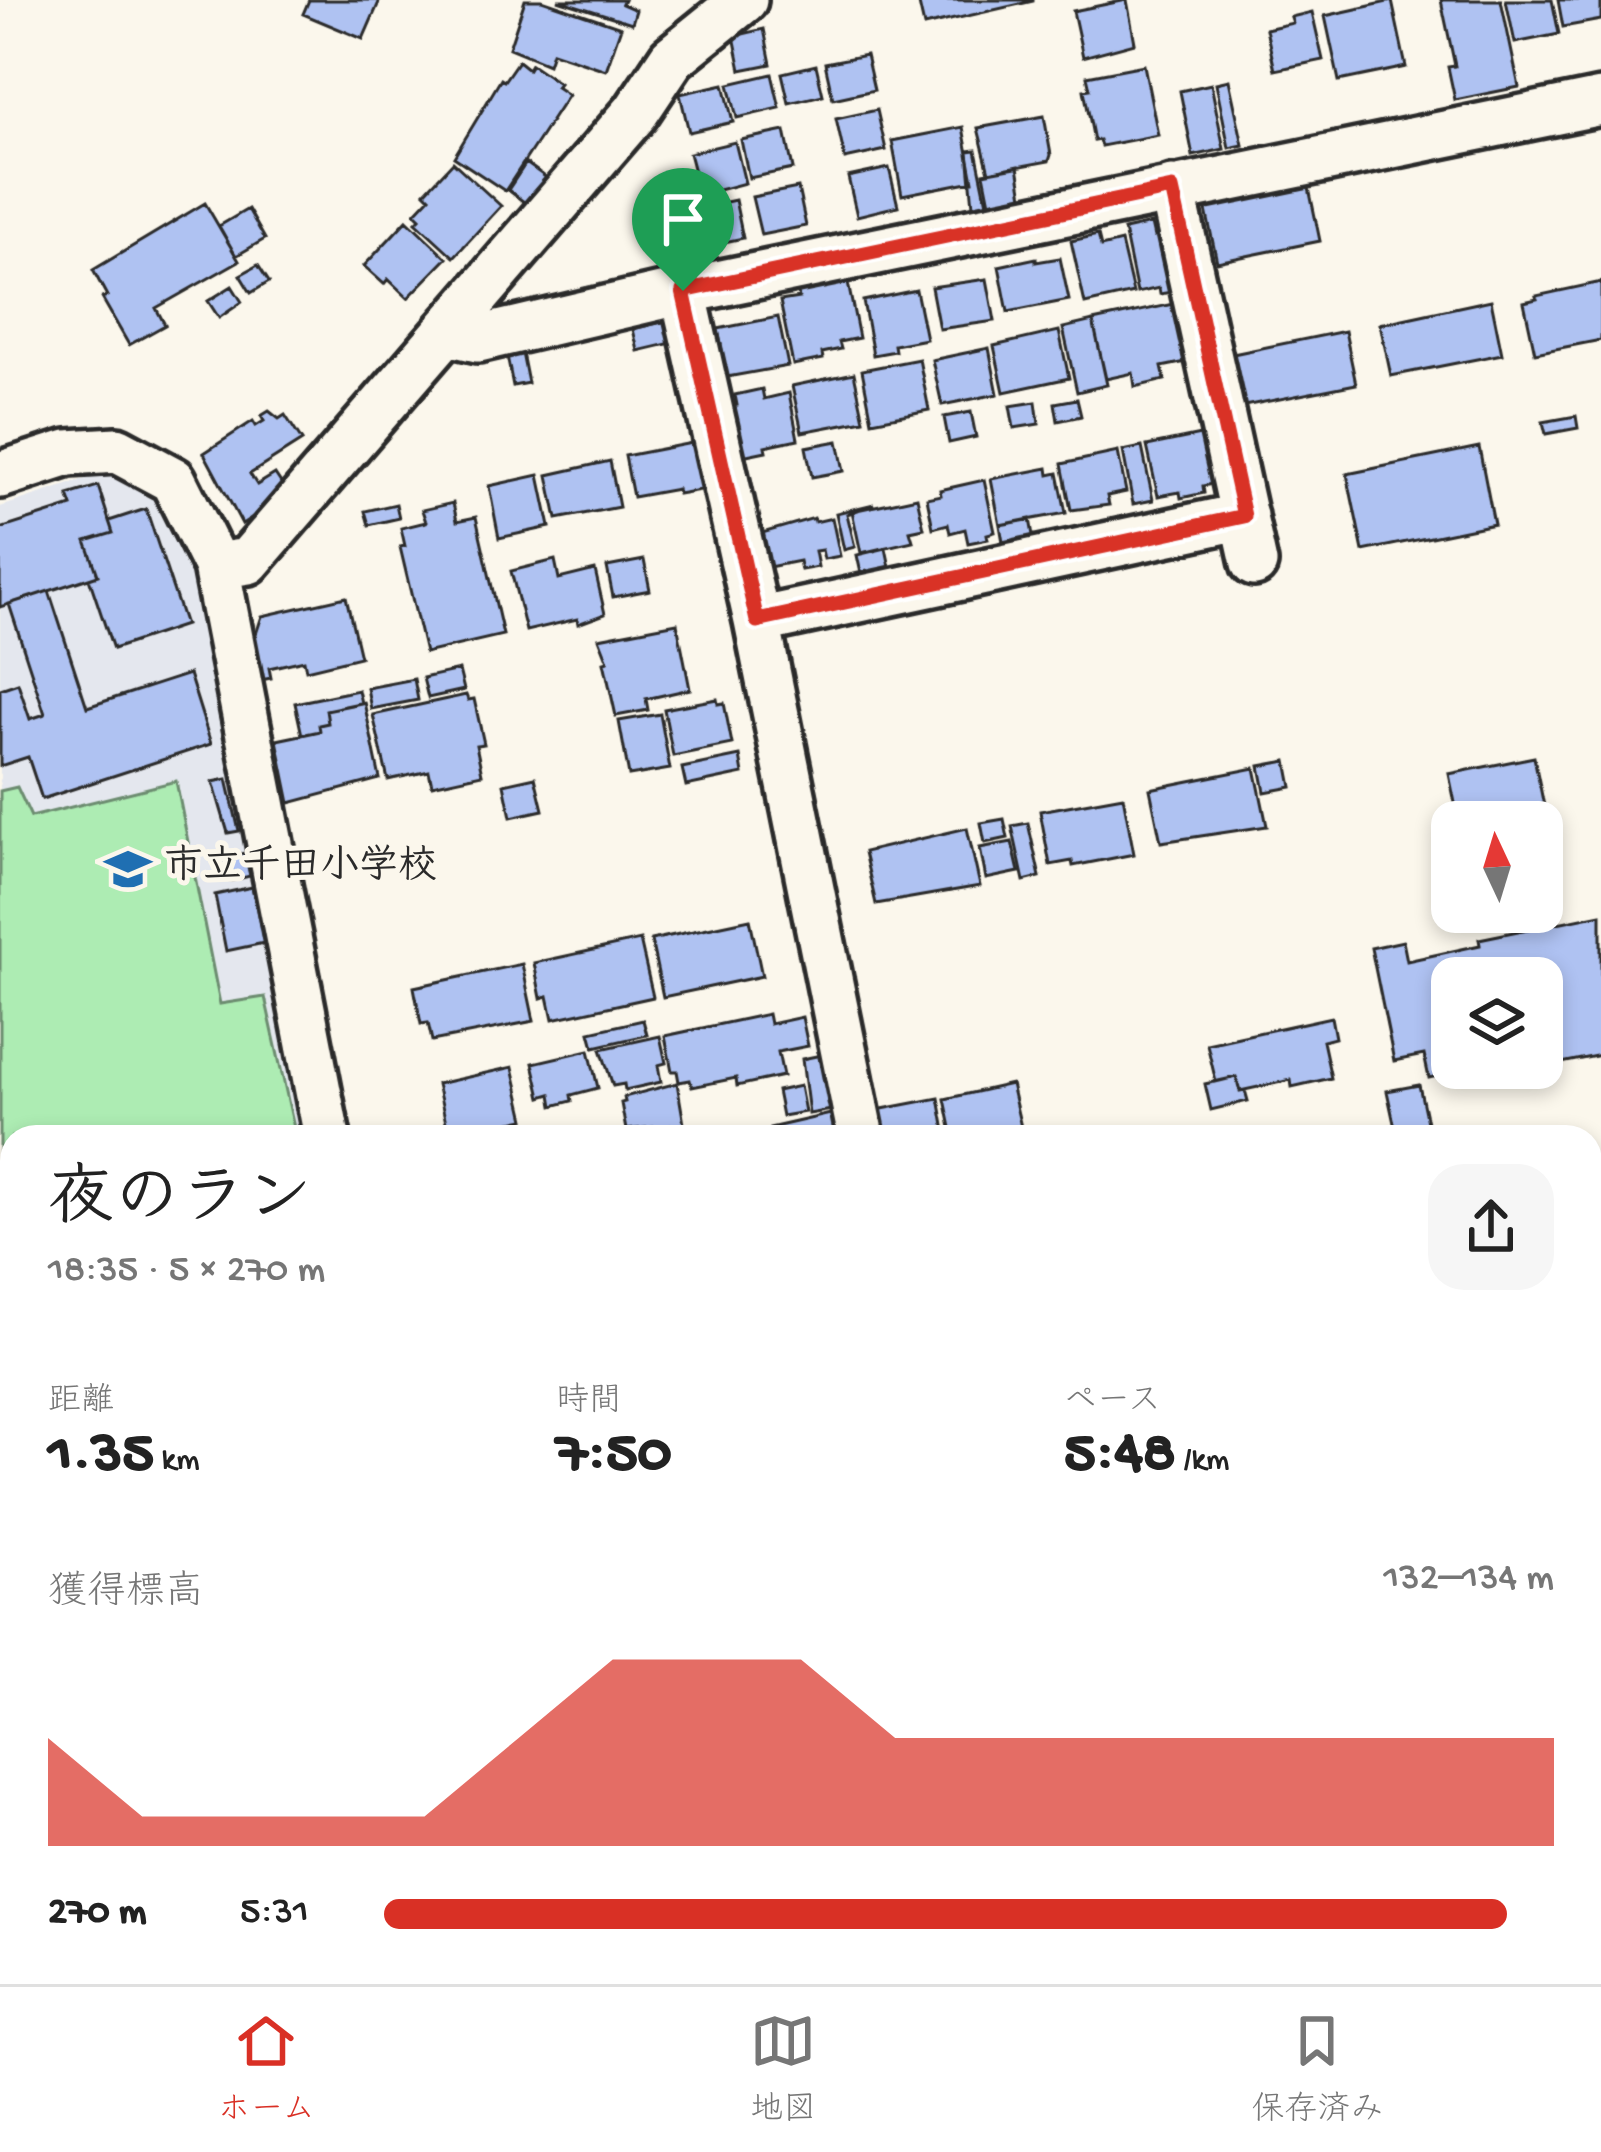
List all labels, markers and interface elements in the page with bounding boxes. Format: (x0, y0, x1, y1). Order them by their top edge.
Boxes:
pin (632, 168, 734, 291)
icon: arrive (650, 186, 716, 252)
north arrow (1431, 801, 1563, 933)
map controls (1431, 801, 1563, 1089)
school or university icon: 市立千田小学校 (103, 844, 153, 894)
place label: 市立千田小学校 (164, 844, 437, 892)
button: layers (1431, 957, 1563, 1089)
button: share (1428, 1164, 1554, 1290)
text: 夜のラン (48, 1165, 312, 1243)
text: 18:35 · 5 × 270 m (48, 1249, 325, 1295)
text: 距離 (48, 1384, 114, 1422)
text: 時間 (556, 1384, 622, 1422)
text: ペース (1064, 1384, 1161, 1422)
text: 1.35 (48, 1422, 154, 1492)
text: 7:50 (556, 1422, 672, 1492)
text: 5:48 (1064, 1422, 1176, 1492)
text: km (154, 1443, 200, 1481)
text: /km (1176, 1443, 1230, 1481)
text: 132–134 m (1384, 1557, 1554, 1603)
text: 獲得標高 (48, 1572, 204, 1618)
text: 270 m (48, 1891, 146, 1937)
text: 5:31 (240, 1891, 309, 1937)
tab: ホーム (218, 2008, 315, 2131)
tab: 地図 (750, 2008, 816, 2131)
tab: 保存済み (1251, 2008, 1383, 2131)

